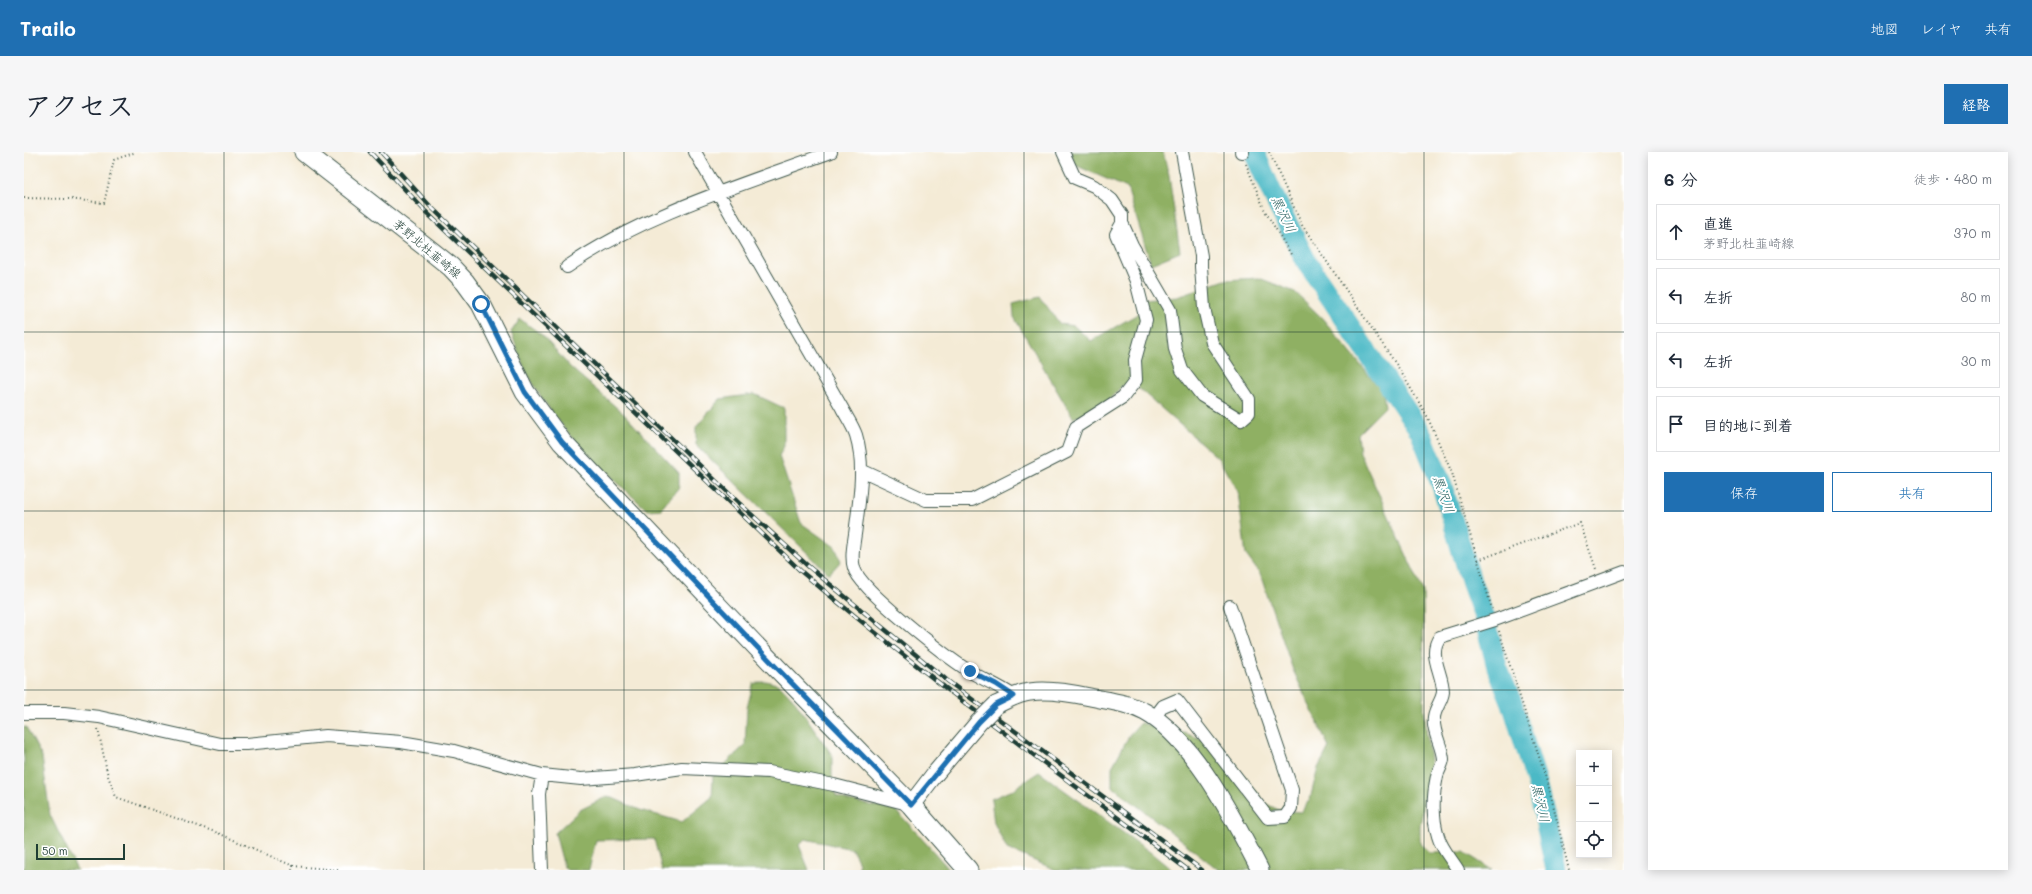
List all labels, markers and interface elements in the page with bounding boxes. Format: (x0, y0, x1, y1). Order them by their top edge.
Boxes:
text: Trailo (20, 16, 76, 41)
text: 地図 (1871, 19, 1899, 38)
text: レイヤ (1921, 19, 1962, 38)
text: 共有 (1984, 19, 2012, 38)
button: 経路 (1944, 84, 2008, 124)
text: アクセス (24, 87, 134, 123)
text: 6 分 (1664, 168, 1697, 190)
text: 徒歩 · 480 m (1914, 170, 1992, 187)
water label: 黒沢川 (1269, 193, 1300, 235)
text: 直進 (1703, 213, 1733, 233)
street label: 茅野北杜韮崎線 (390, 215, 465, 281)
icon: ahead (1665, 221, 1687, 243)
text: 370 m (1954, 224, 1991, 241)
text: 茅野北杜韮崎線 (1703, 234, 1794, 251)
icon: left (1665, 285, 1687, 307)
text: 左折 (1703, 287, 1733, 307)
text: 80 m (1961, 288, 1991, 305)
route start (472, 295, 490, 313)
icon: left (1665, 349, 1687, 371)
text: 左折 (1703, 351, 1733, 371)
text: 30 m (1961, 352, 1991, 369)
icon: arrive (1665, 413, 1687, 435)
text: 目的地に到着 (1703, 415, 1793, 435)
button: 保存 (1664, 472, 1824, 512)
button: 共有 (1832, 472, 1992, 512)
water label: 黒沢川 (1430, 473, 1459, 515)
route end (961, 662, 979, 680)
map controls (1576, 750, 1612, 858)
button: + (1576, 750, 1612, 786)
water label: 黒沢川 (1529, 782, 1554, 824)
button: − (1576, 786, 1612, 822)
button: locate (1576, 822, 1612, 858)
scale bar (36, 842, 125, 861)
text: 50 m (42, 843, 68, 858)

